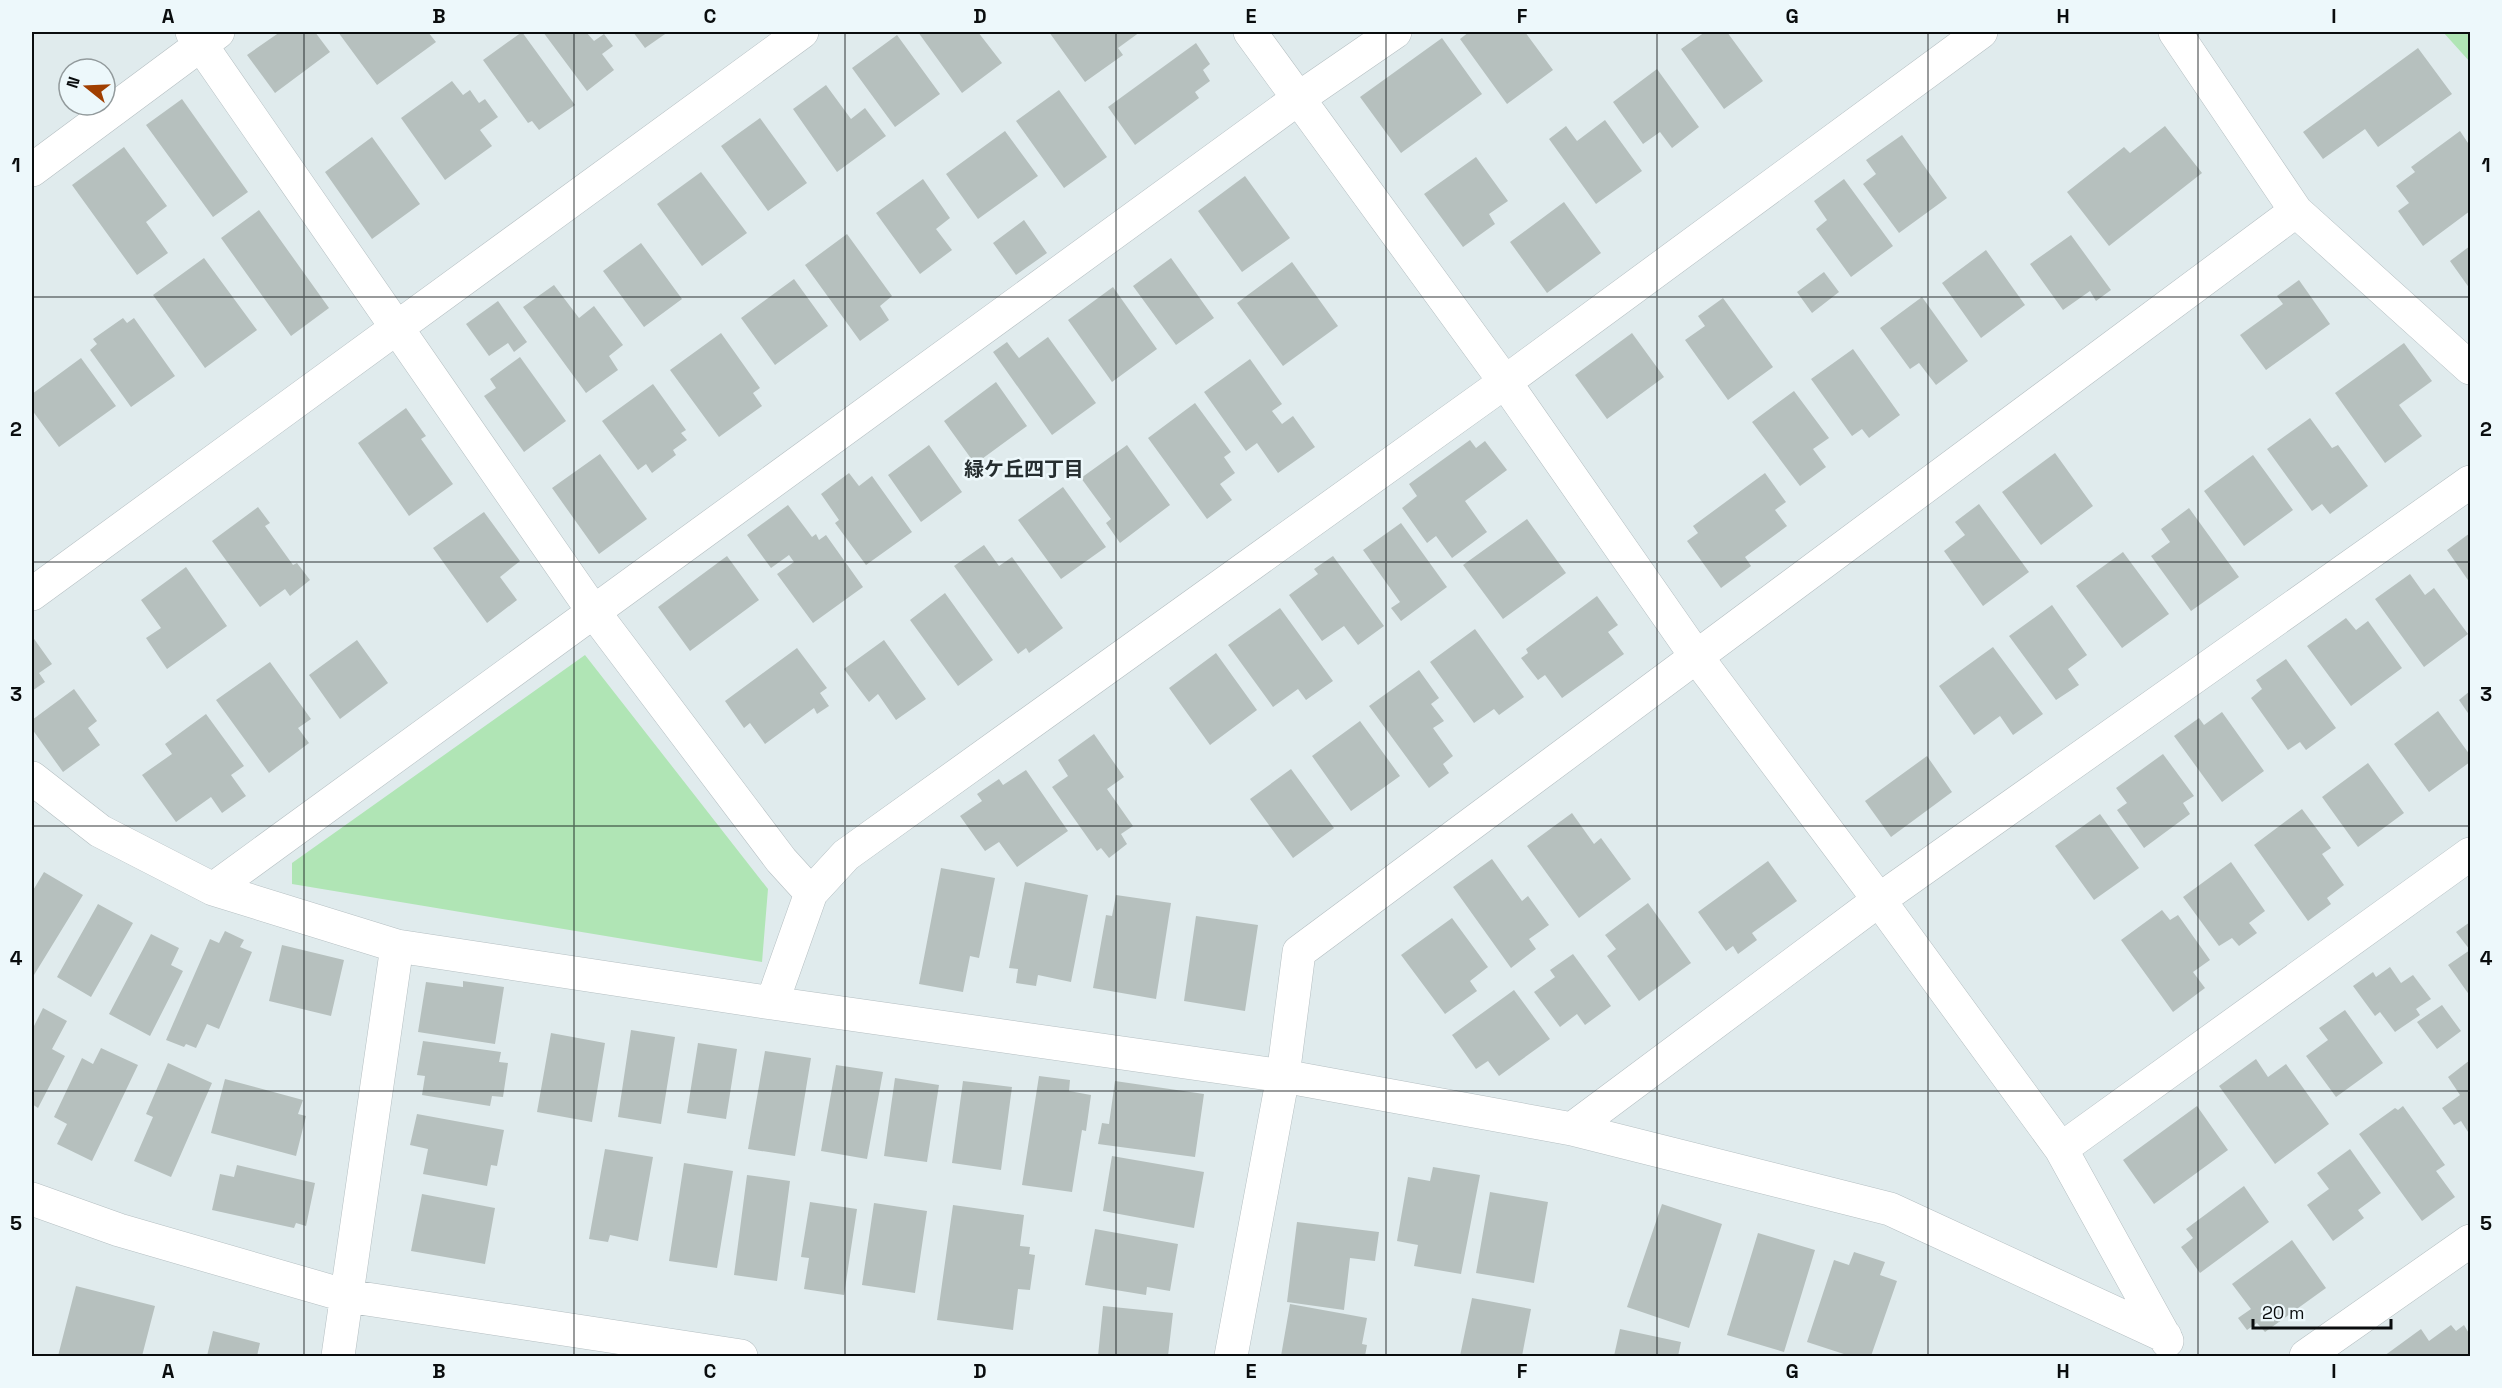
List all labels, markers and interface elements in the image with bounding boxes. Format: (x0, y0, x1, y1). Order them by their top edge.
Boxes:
text: A (162, 3, 175, 29)
text: B (432, 3, 446, 29)
text: C (704, 3, 717, 29)
text: D (973, 3, 987, 29)
text: E (1245, 3, 1257, 29)
text: F (1517, 3, 1528, 29)
text: G (1785, 3, 1799, 29)
text: H (2056, 3, 2070, 29)
text: I (2331, 3, 2337, 29)
north arrow (57, 57, 117, 117)
text: N (62, 74, 85, 91)
text: 1 (11, 152, 21, 178)
text: 1 (2481, 152, 2491, 178)
text: 2 (10, 416, 22, 442)
text: 2 (2480, 416, 2492, 442)
district label: 緑ケ丘四丁目 (964, 456, 1084, 482)
text: 3 (10, 681, 22, 707)
text: 3 (2480, 681, 2492, 707)
text: 4 (10, 945, 23, 971)
text: 4 (2480, 945, 2493, 971)
text: 5 (10, 1210, 22, 1236)
text: 5 (2480, 1210, 2492, 1236)
scale bar (2253, 1292, 2391, 1330)
text: 20 m (2262, 1301, 2305, 1324)
text: A (162, 1358, 175, 1384)
text: B (432, 1358, 446, 1384)
text: C (704, 1358, 717, 1384)
text: D (973, 1358, 987, 1384)
text: E (1245, 1358, 1257, 1384)
text: F (1517, 1358, 1528, 1384)
text: G (1785, 1358, 1799, 1384)
text: H (2056, 1358, 2070, 1384)
text: I (2331, 1358, 2337, 1384)

